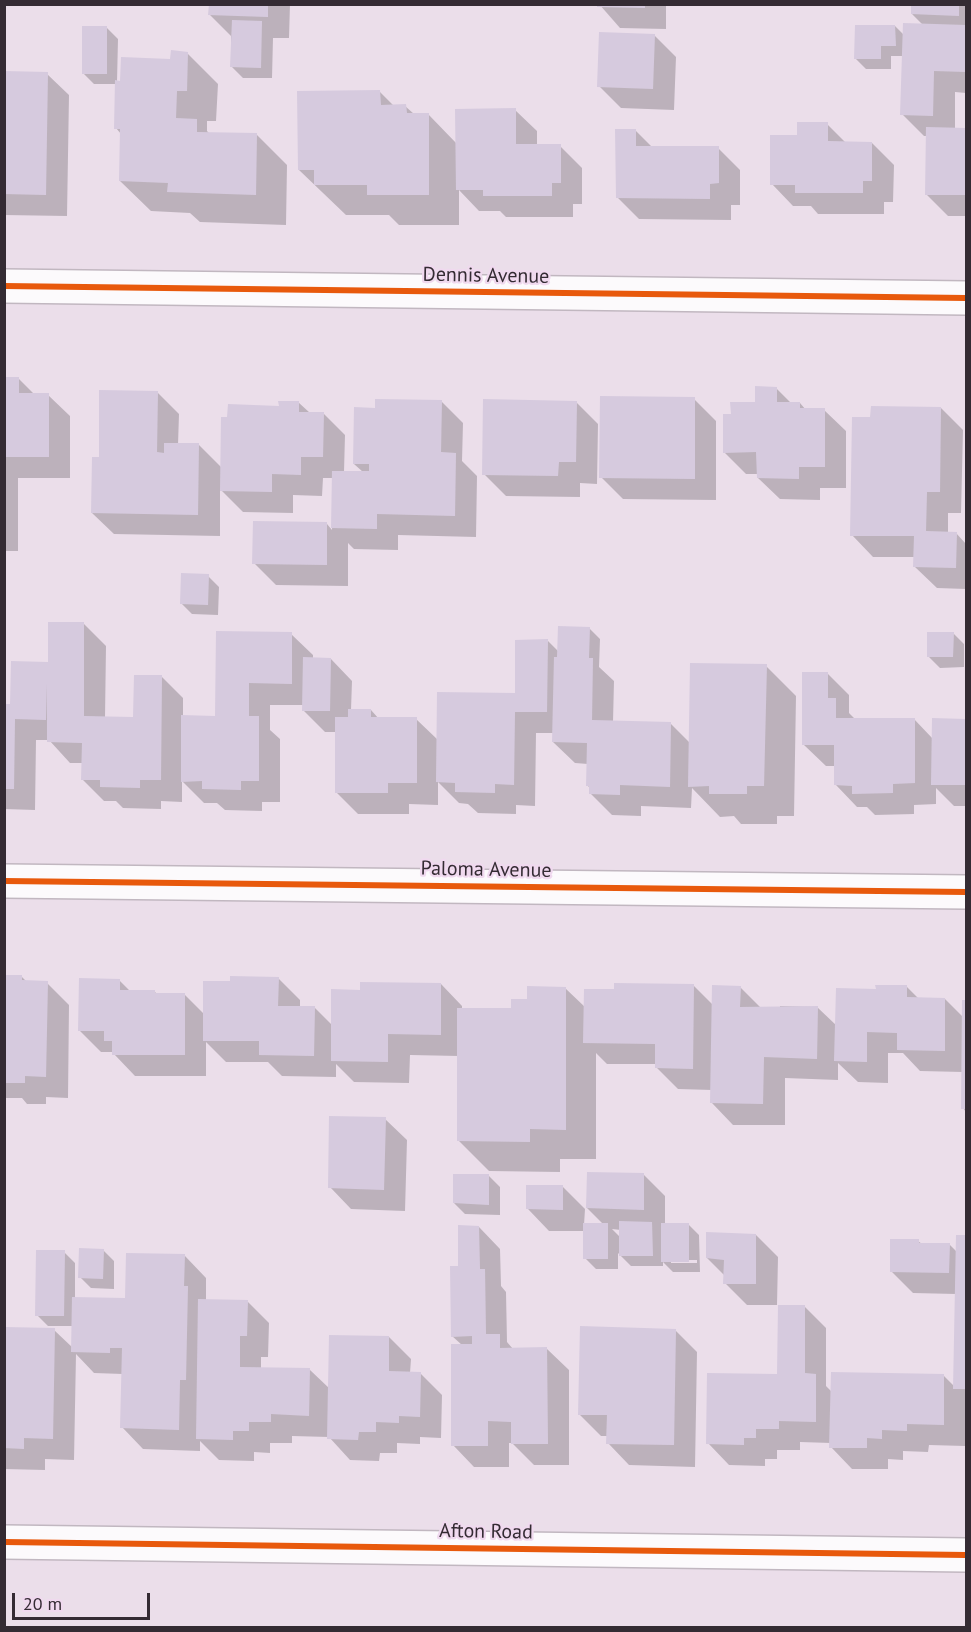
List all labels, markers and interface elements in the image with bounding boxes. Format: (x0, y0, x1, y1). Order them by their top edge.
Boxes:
street label: Dennis Avenue (422, 263, 550, 289)
street label: Paloma Avenue (420, 857, 552, 883)
street label: Afton Road (439, 1519, 533, 1545)
scale bar (15, 1581, 153, 1619)
text: 20 m (23, 1592, 62, 1615)

